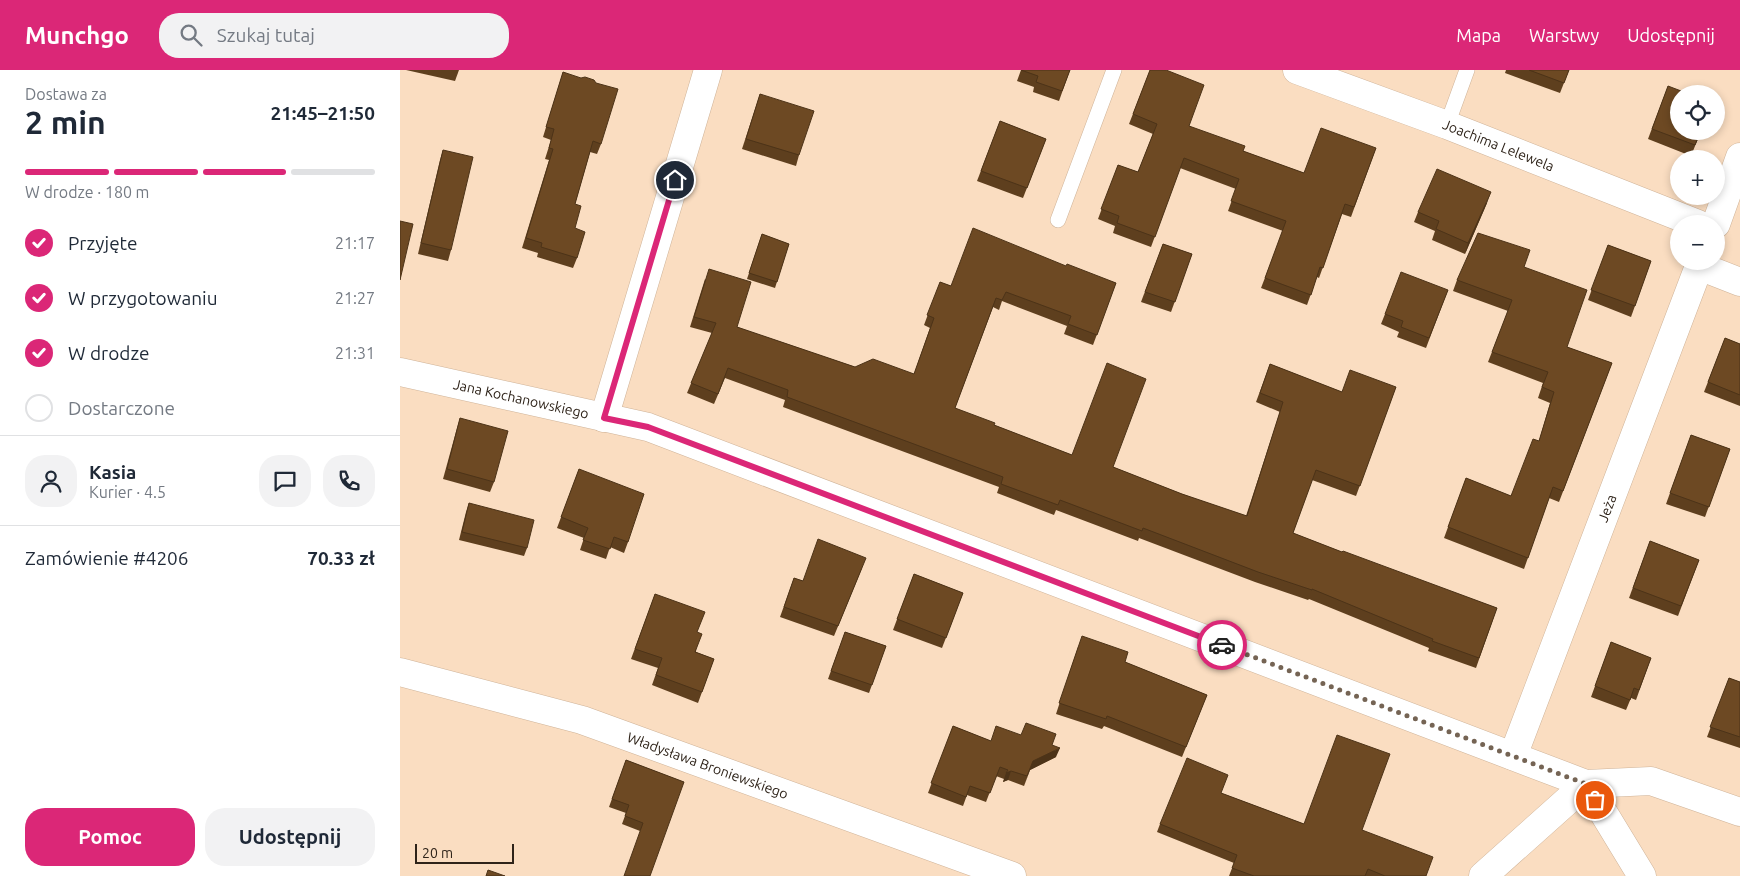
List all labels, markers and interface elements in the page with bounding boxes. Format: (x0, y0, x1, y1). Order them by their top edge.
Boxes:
search box (159, 13, 509, 58)
icon: search (177, 21, 205, 49)
text: Munchgo (25, 22, 129, 49)
text: Szukaj tutaj (217, 24, 315, 46)
text: Mapa (1456, 25, 1501, 45)
text: Warstwy (1529, 25, 1599, 45)
text: Udostępnij (1627, 25, 1715, 45)
text: Dostawa za (25, 85, 107, 103)
map controls (1670, 85, 1725, 270)
button: locate (1670, 85, 1725, 140)
text: 21:45–21:50 (270, 102, 375, 124)
text: 2 min (25, 104, 106, 140)
street label: Joachima Lelewela (1440, 116, 1556, 174)
button: + (1670, 150, 1725, 205)
pin (654, 159, 696, 201)
icon: home (661, 166, 689, 194)
text: W drodze · 180 m (25, 183, 149, 201)
button: − (1670, 215, 1725, 270)
icon: check (25, 229, 53, 257)
text: Przyjęte (68, 232, 138, 254)
text: 21:17 (335, 234, 375, 252)
icon: check (25, 284, 53, 312)
text: W przygotowaniu (68, 287, 218, 309)
text: 21:27 (335, 289, 375, 307)
icon: check (25, 339, 53, 367)
text: W drodze (68, 342, 150, 364)
text: 21:31 (335, 344, 375, 362)
street label: Jana Kochanowskiego (452, 376, 590, 422)
text: Dostarczone (68, 397, 175, 419)
button: person (25, 455, 77, 507)
button: chat (259, 455, 311, 507)
button: phone (323, 455, 375, 507)
text: Kasia (89, 461, 136, 483)
text: Kurier · 4.5 (89, 483, 166, 501)
street label: Jeża (1595, 492, 1620, 524)
text: Zamówienie #4206 (25, 547, 189, 569)
text: 70.33 zł (307, 547, 375, 569)
courier (1197, 620, 1247, 670)
icon: car (1208, 631, 1236, 659)
street label: Władysława Broniewskiego (625, 729, 790, 802)
pin (1574, 779, 1616, 821)
icon: bag (1581, 786, 1609, 814)
button: Pomoc (25, 808, 195, 866)
button: Udostępnij (205, 808, 375, 866)
scale bar (415, 841, 514, 864)
text: 20 m (422, 845, 453, 861)

